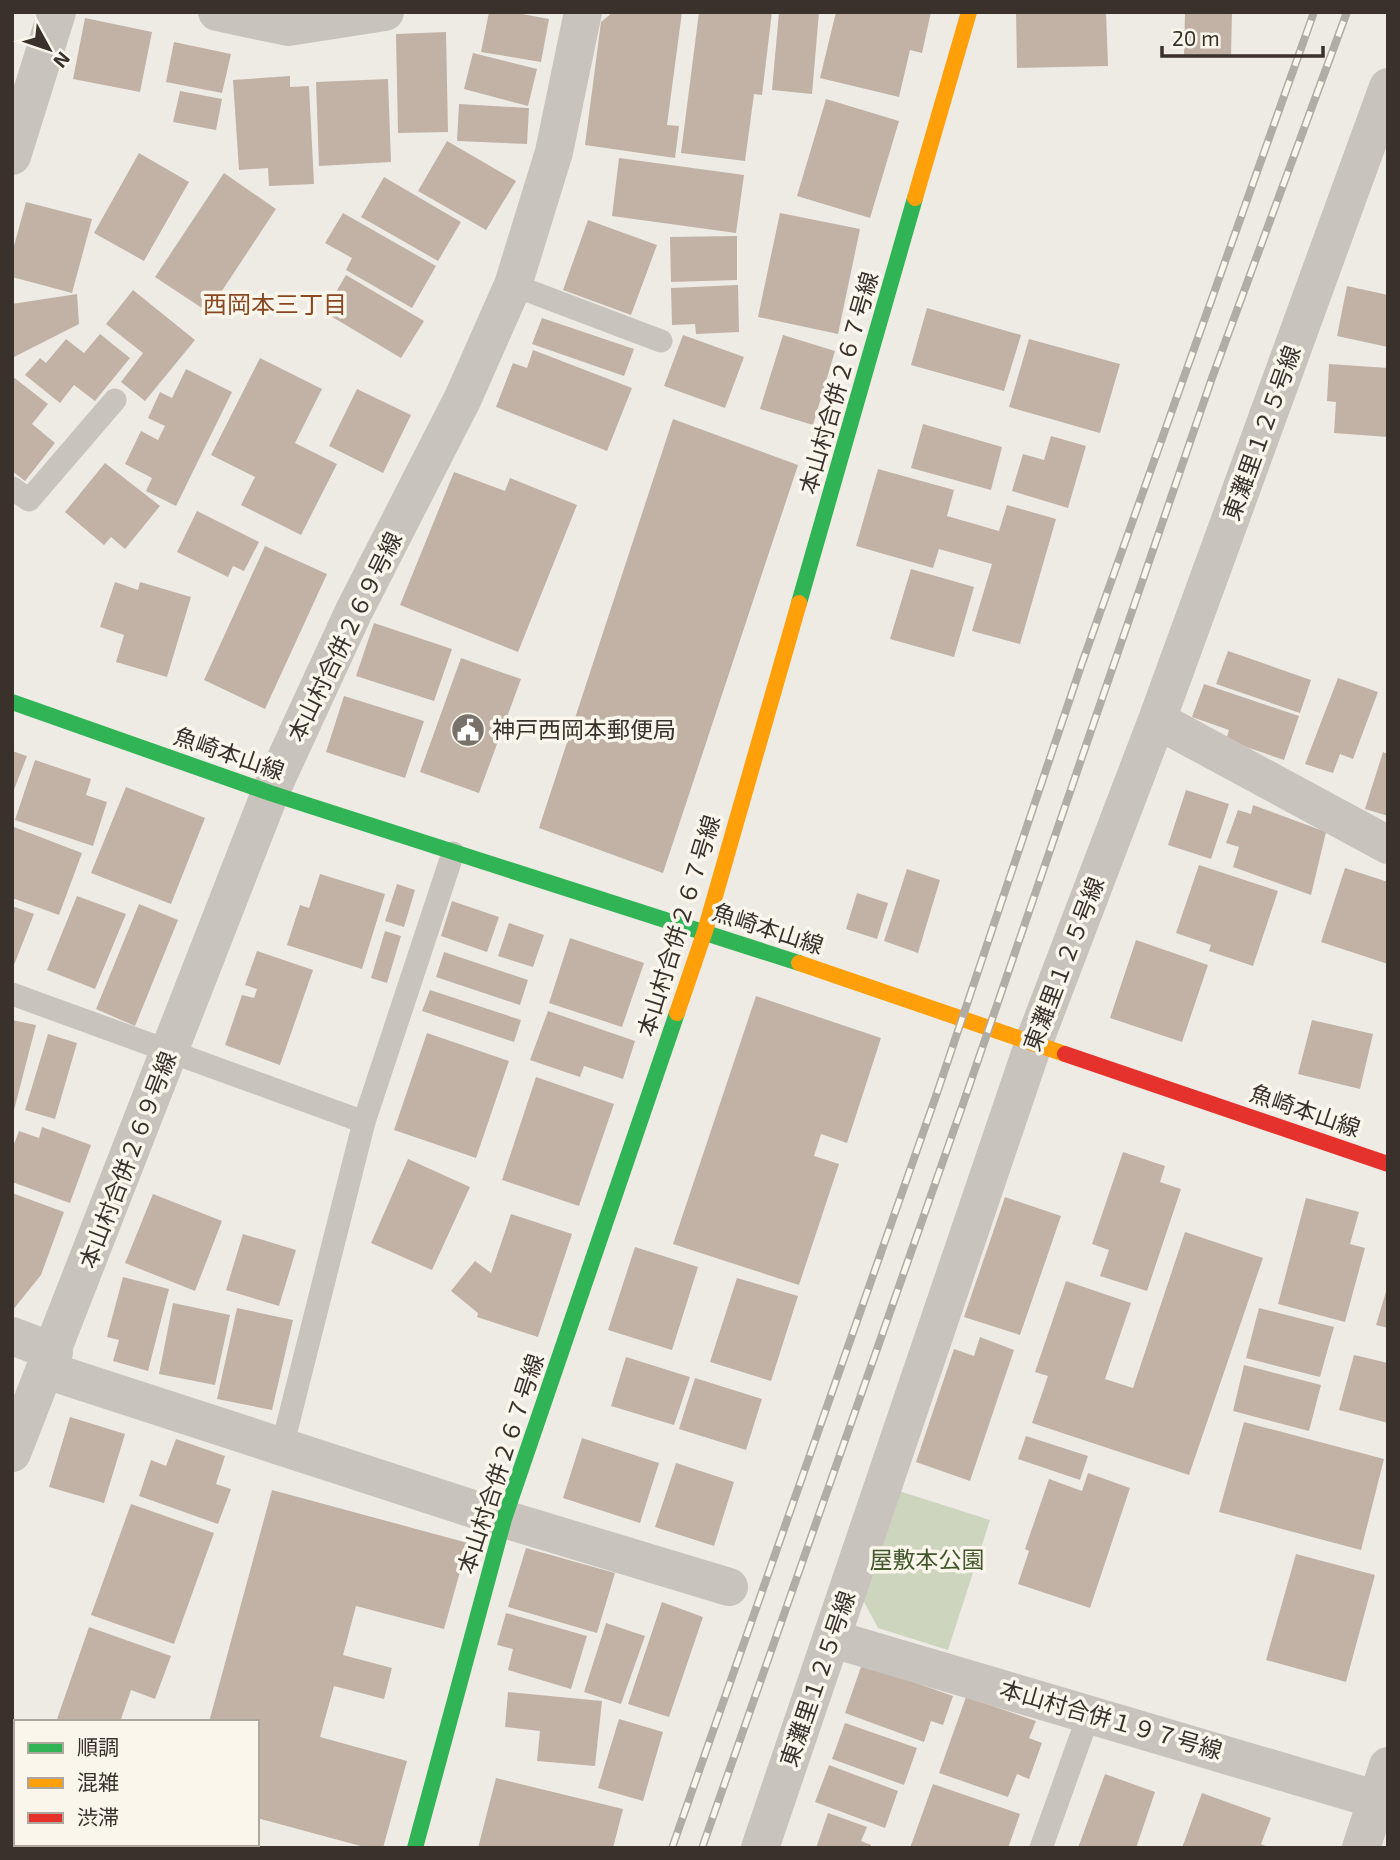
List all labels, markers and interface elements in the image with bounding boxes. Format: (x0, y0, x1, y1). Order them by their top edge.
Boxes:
north arrow (14, 14, 84, 84)
scale bar (1162, 14, 1323, 58)
text: 20 m (1172, 25, 1220, 50)
text: N (49, 48, 76, 73)
street label: 本山村合併２６７号線 (793, 268, 883, 497)
district label: 西岡本三丁目 (203, 289, 347, 318)
street label: 東灘里１２５号線 (1216, 341, 1306, 524)
street label: 本山村合併２６９号線 (281, 527, 407, 746)
public building icon: 神戸西岡本郵便局 (449, 711, 487, 749)
place label: 神戸西岡本郵便局 (492, 715, 676, 743)
street label: 魚崎本山線 (170, 721, 288, 785)
street label: 本山村合併２６７号線 (631, 812, 725, 1040)
street label: 東灘里１２５号線 (1017, 873, 1109, 1055)
street label: 魚崎本山線 (709, 897, 827, 959)
street label: 本山村合併２６９号線 (73, 1047, 181, 1272)
street label: 魚崎本山線 (1246, 1078, 1364, 1142)
street label: 本山村合併２６７号線 (451, 1350, 549, 1577)
park label: 屋敷本公園 (870, 1545, 985, 1573)
street label: 東灘里１２５号線 (774, 1587, 860, 1770)
street label: 本山村合併１９７号線 (997, 1674, 1226, 1764)
legend (14, 1720, 259, 1846)
text: 順調 (77, 1734, 119, 1759)
text: 混雑 (77, 1769, 119, 1794)
text: 渋滞 (77, 1804, 119, 1829)

